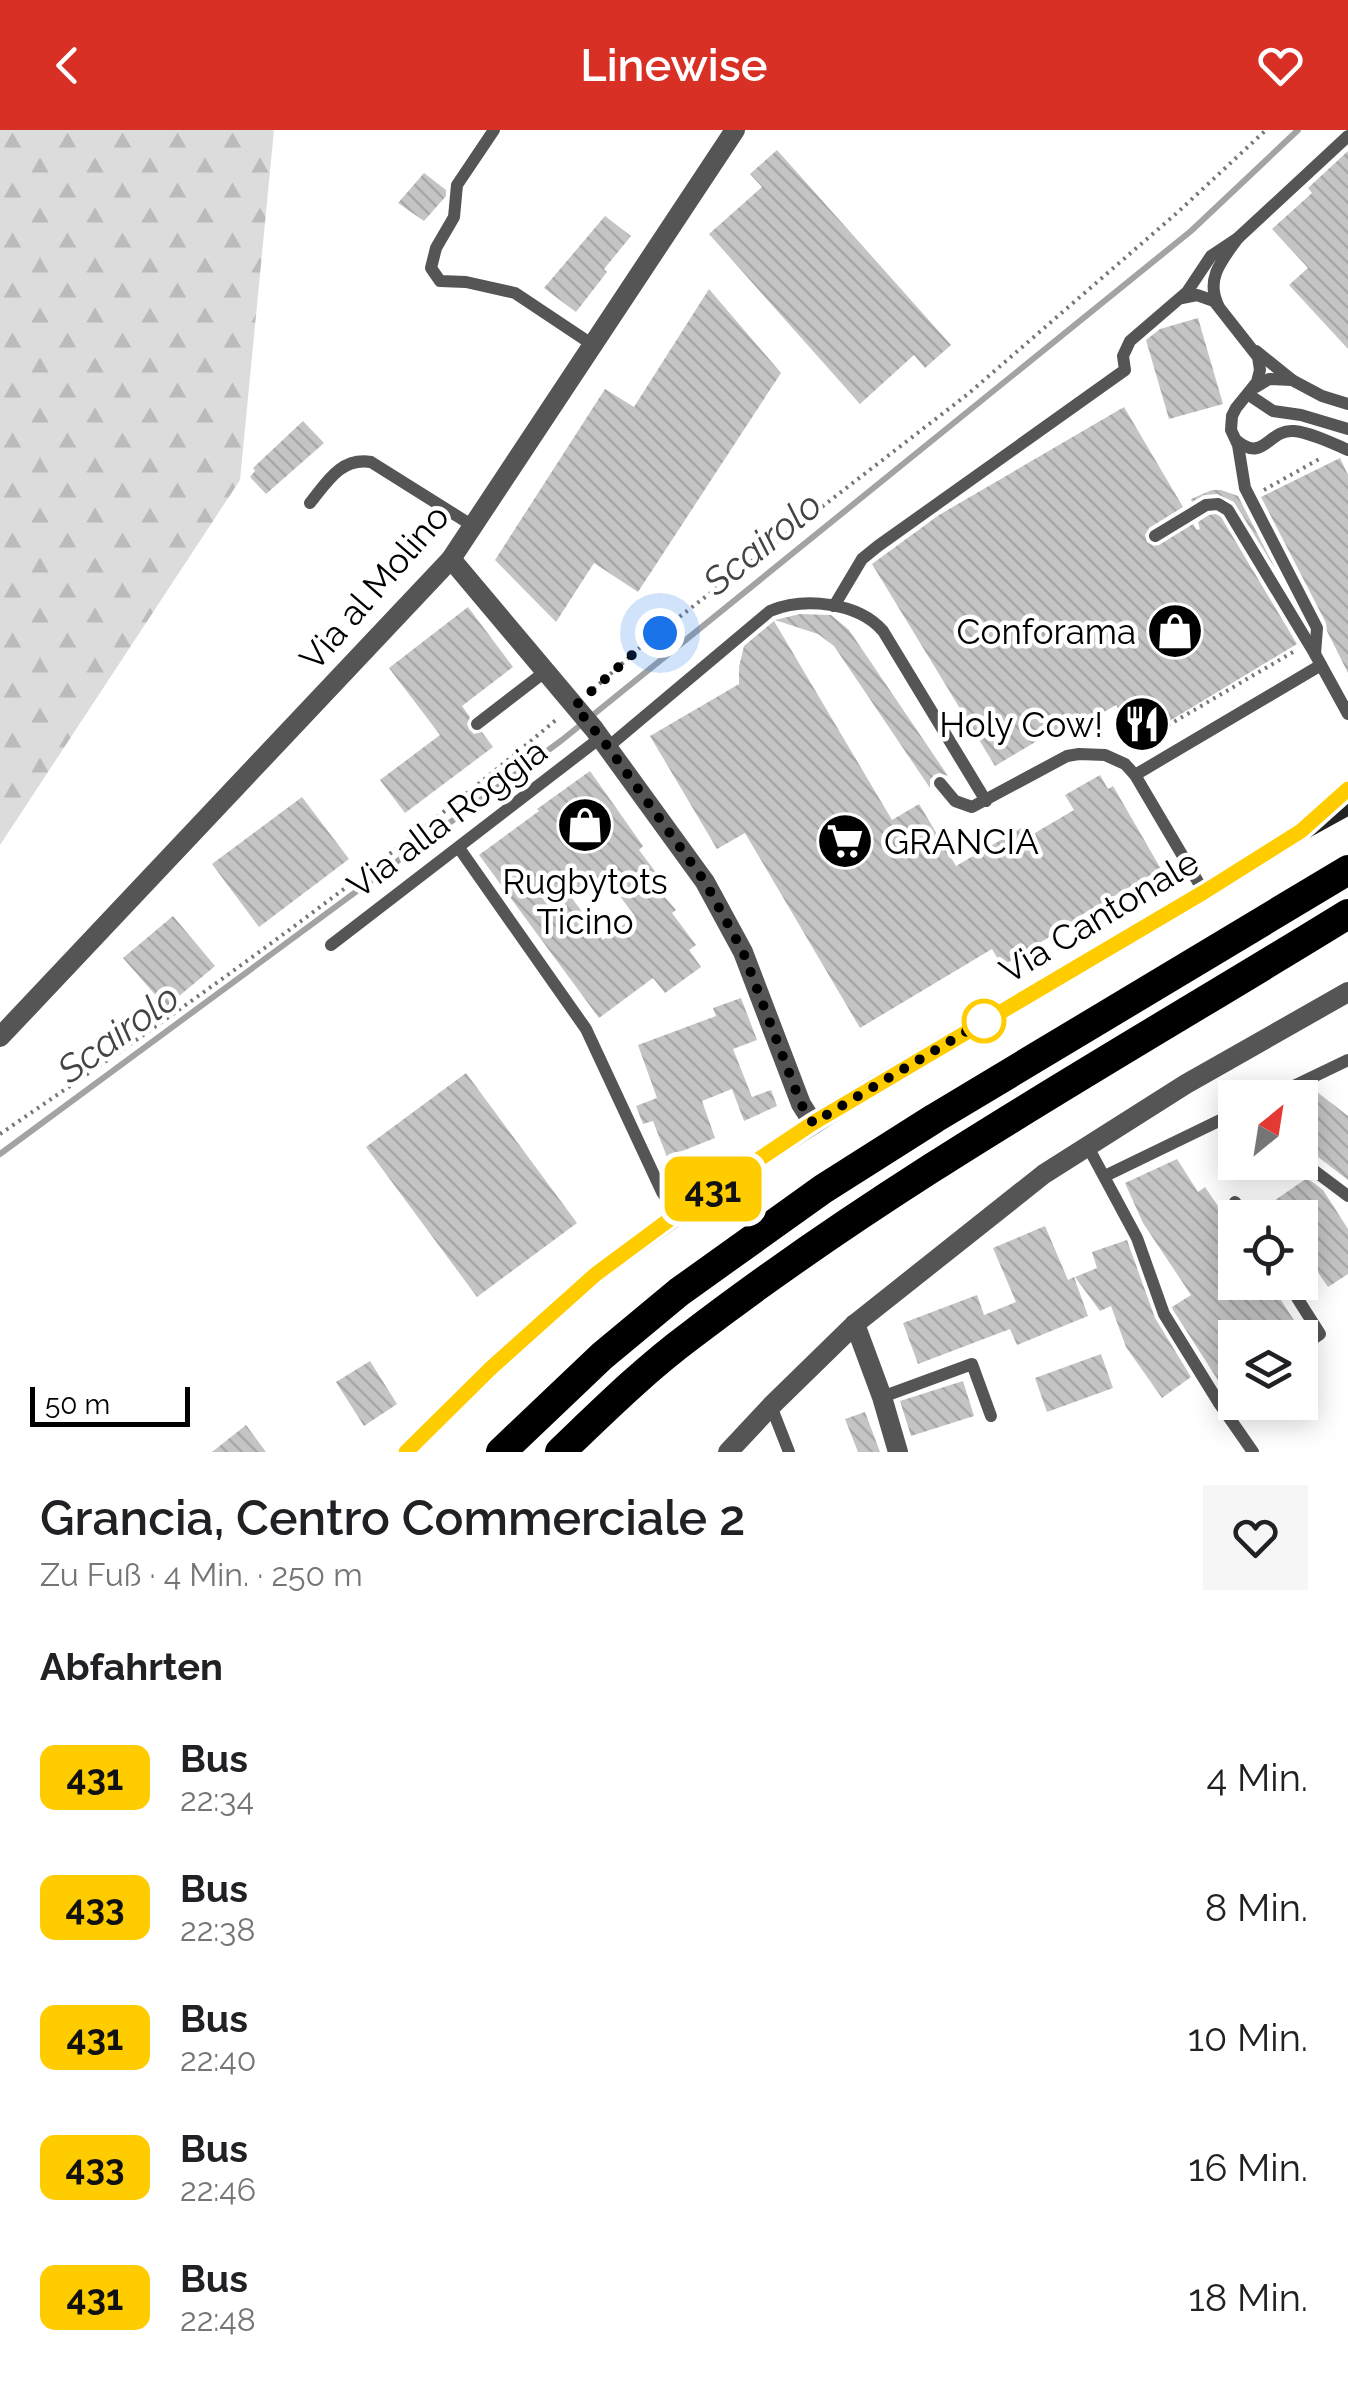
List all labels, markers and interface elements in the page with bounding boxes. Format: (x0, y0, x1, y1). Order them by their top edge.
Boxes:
icon: back (40, 38, 95, 93)
icon: heart (1253, 38, 1308, 93)
text: Linewise (580, 39, 768, 92)
water label: Scairolo (693, 482, 830, 605)
street label: Via al Molino (291, 496, 457, 678)
shop icon: Conforama (1145, 601, 1205, 661)
your location (635, 608, 685, 658)
place label: Conforama (957, 611, 1136, 652)
restaurant icon: Holy Cow! (1112, 694, 1172, 754)
place label: Holy Cow! (939, 704, 1103, 745)
street label: Via alla Roggia (339, 730, 555, 906)
shop icon: Rugbytots Ticino (555, 795, 615, 855)
supermarket icon: GRANCIA (815, 811, 875, 871)
place label: GRANCIA (884, 821, 1039, 862)
street label: Via Cantonale (992, 841, 1206, 991)
place label: Rugbytots Ticino (502, 861, 668, 942)
water label: Scairolo (48, 974, 187, 1093)
unlabelled marker (963, 1000, 1005, 1042)
north arrow (1218, 1080, 1318, 1180)
map controls (1218, 1080, 1318, 1420)
line badge: 431 (656, 1156, 770, 1222)
text: 431 (685, 1169, 741, 1210)
button: locate (1218, 1200, 1318, 1300)
button: layers (1218, 1320, 1318, 1420)
scale bar (30, 1382, 190, 1426)
text: 50 m (45, 1388, 110, 1421)
button: heart (1203, 1485, 1308, 1590)
text: Grancia, Centro Commerciale 2 (40, 1490, 745, 1546)
text: Zu Fuß · 4 Min. · 250 m (40, 1556, 363, 1593)
text: Abfahrten (40, 1644, 223, 1689)
text: Bus (180, 1736, 248, 1781)
text: 4 Min. (1207, 1755, 1308, 1800)
text: 431 (67, 1757, 123, 1798)
text: 22:34 (180, 1781, 254, 1818)
text: Bus (180, 1866, 248, 1911)
text: 8 Min. (1205, 1885, 1308, 1930)
text: 433 (65, 1887, 125, 1928)
text: 22:38 (180, 1911, 255, 1948)
text: Bus (180, 1996, 248, 2041)
text: 10 Min. (1188, 2015, 1308, 2060)
text: 431 (67, 2017, 123, 2058)
text: 22:40 (180, 2041, 256, 2078)
text: Bus (180, 2126, 248, 2171)
text: 16 Min. (1188, 2145, 1308, 2190)
text: 433 (65, 2147, 125, 2188)
text: 22:46 (180, 2171, 256, 2208)
text: Bus (180, 2256, 248, 2301)
text: 18 Min. (1189, 2275, 1308, 2320)
text: 431 (67, 2277, 123, 2318)
text: 22:48 (180, 2301, 256, 2338)

